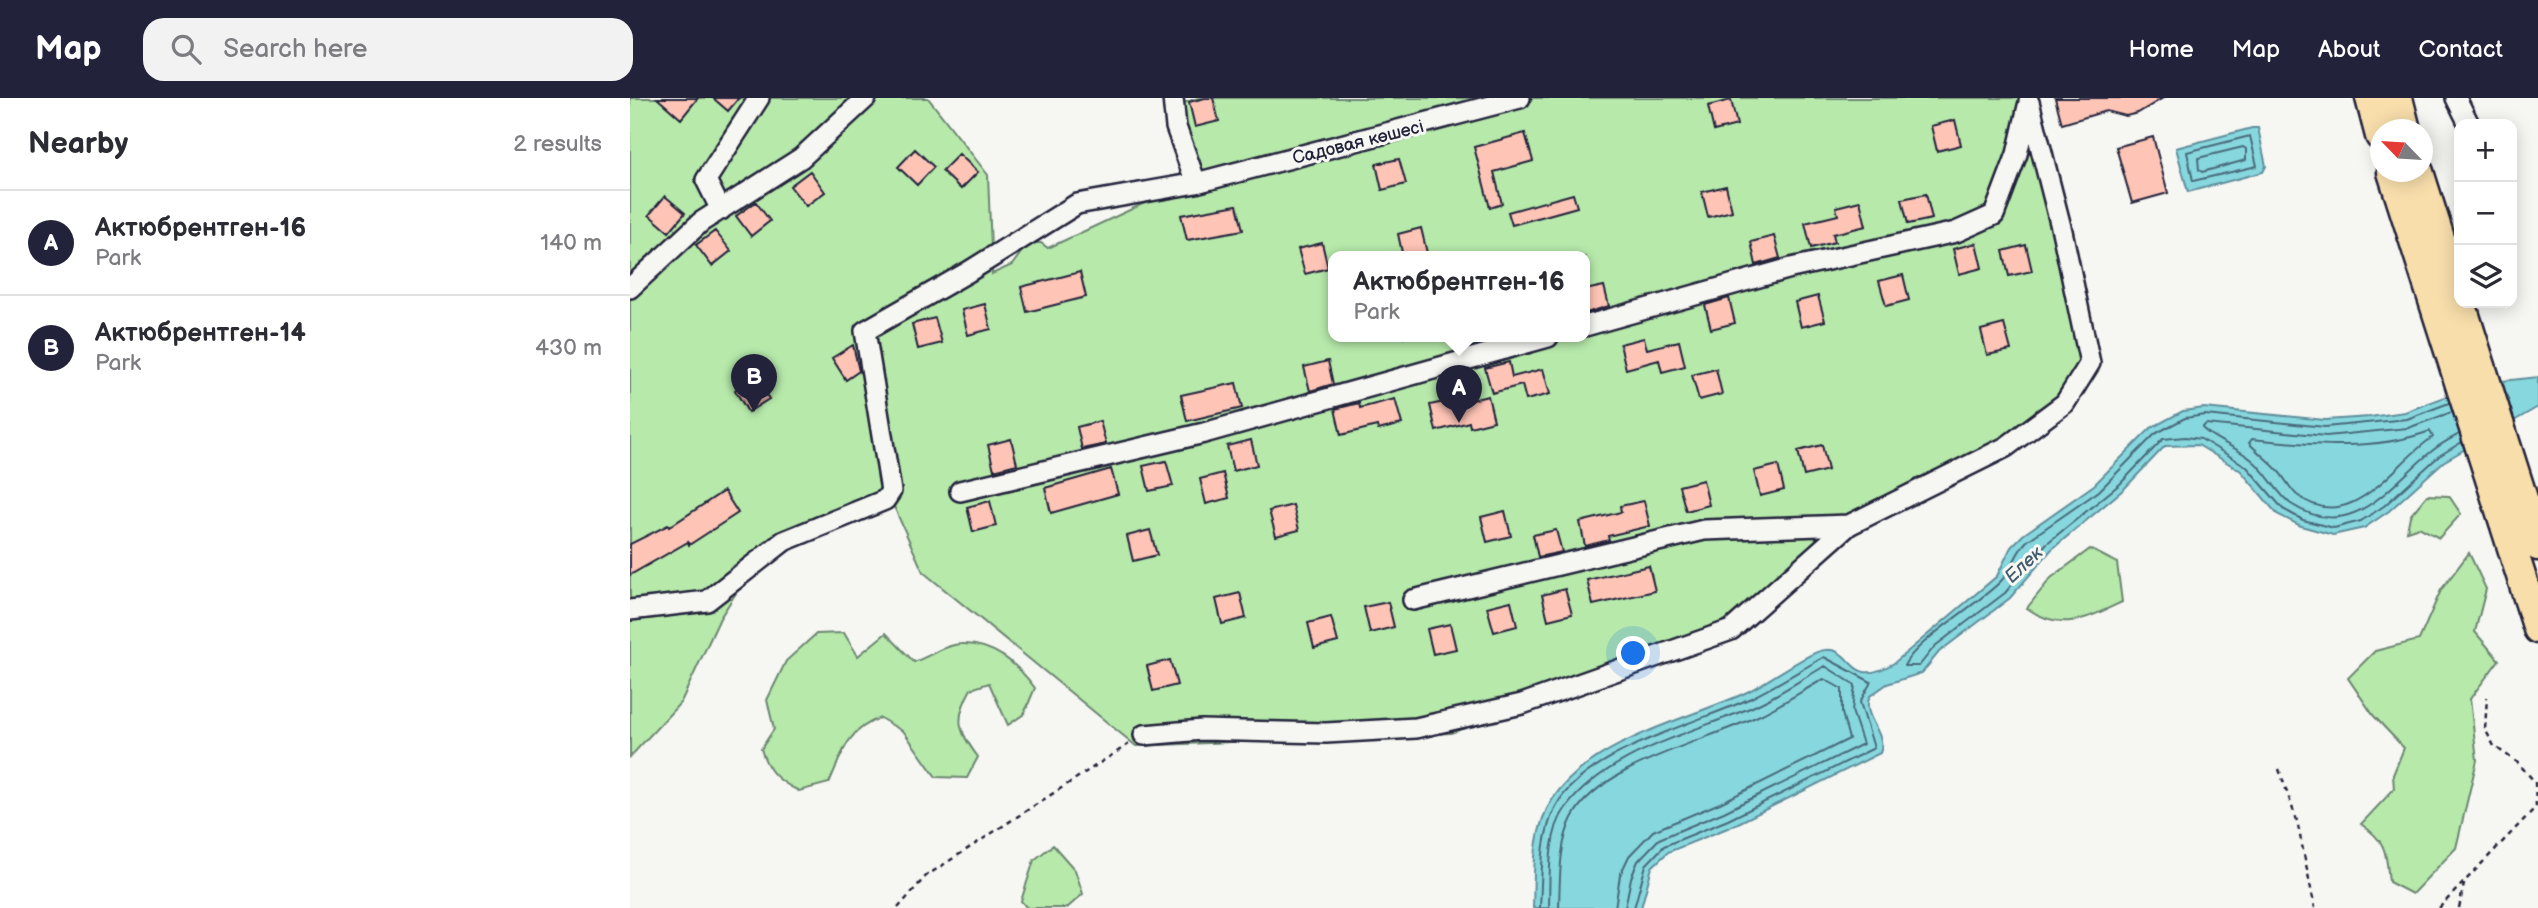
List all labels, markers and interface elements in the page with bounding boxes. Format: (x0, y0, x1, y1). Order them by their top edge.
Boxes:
search box (143, 18, 633, 81)
text: Map (35, 29, 101, 69)
icon: search (167, 30, 205, 68)
text: Search here (223, 34, 367, 65)
text: Home (2129, 35, 2194, 64)
text: Map (2232, 35, 2280, 64)
text: About (2318, 35, 2380, 64)
text: Contact (2418, 35, 2503, 64)
street label: Садовая көшесі (1290, 116, 1426, 169)
north arrow (2370, 119, 2433, 182)
map controls (2454, 119, 2517, 308)
button: + (2454, 119, 2517, 182)
text: Nearby (28, 126, 128, 162)
text: 2 results (513, 130, 602, 158)
button: − (2454, 182, 2517, 245)
text: Актюбрентген-16 (95, 213, 306, 244)
text: A (44, 229, 58, 257)
text: 140 m (540, 229, 602, 257)
text: Park (95, 244, 141, 272)
button: layers (2454, 245, 2517, 308)
popup (1328, 251, 1590, 342)
text: Актюбрентген-16 (1353, 267, 1565, 298)
text: Park (1353, 298, 1399, 326)
text: Актюбрентген-14 (95, 318, 306, 349)
text: B (43, 334, 59, 362)
text: 430 m (535, 334, 602, 362)
text: Park (95, 349, 141, 377)
pin: B (731, 354, 777, 412)
pin: A (1436, 365, 1482, 423)
water label: Елек (2000, 541, 2049, 588)
your location (1616, 636, 1650, 670)

